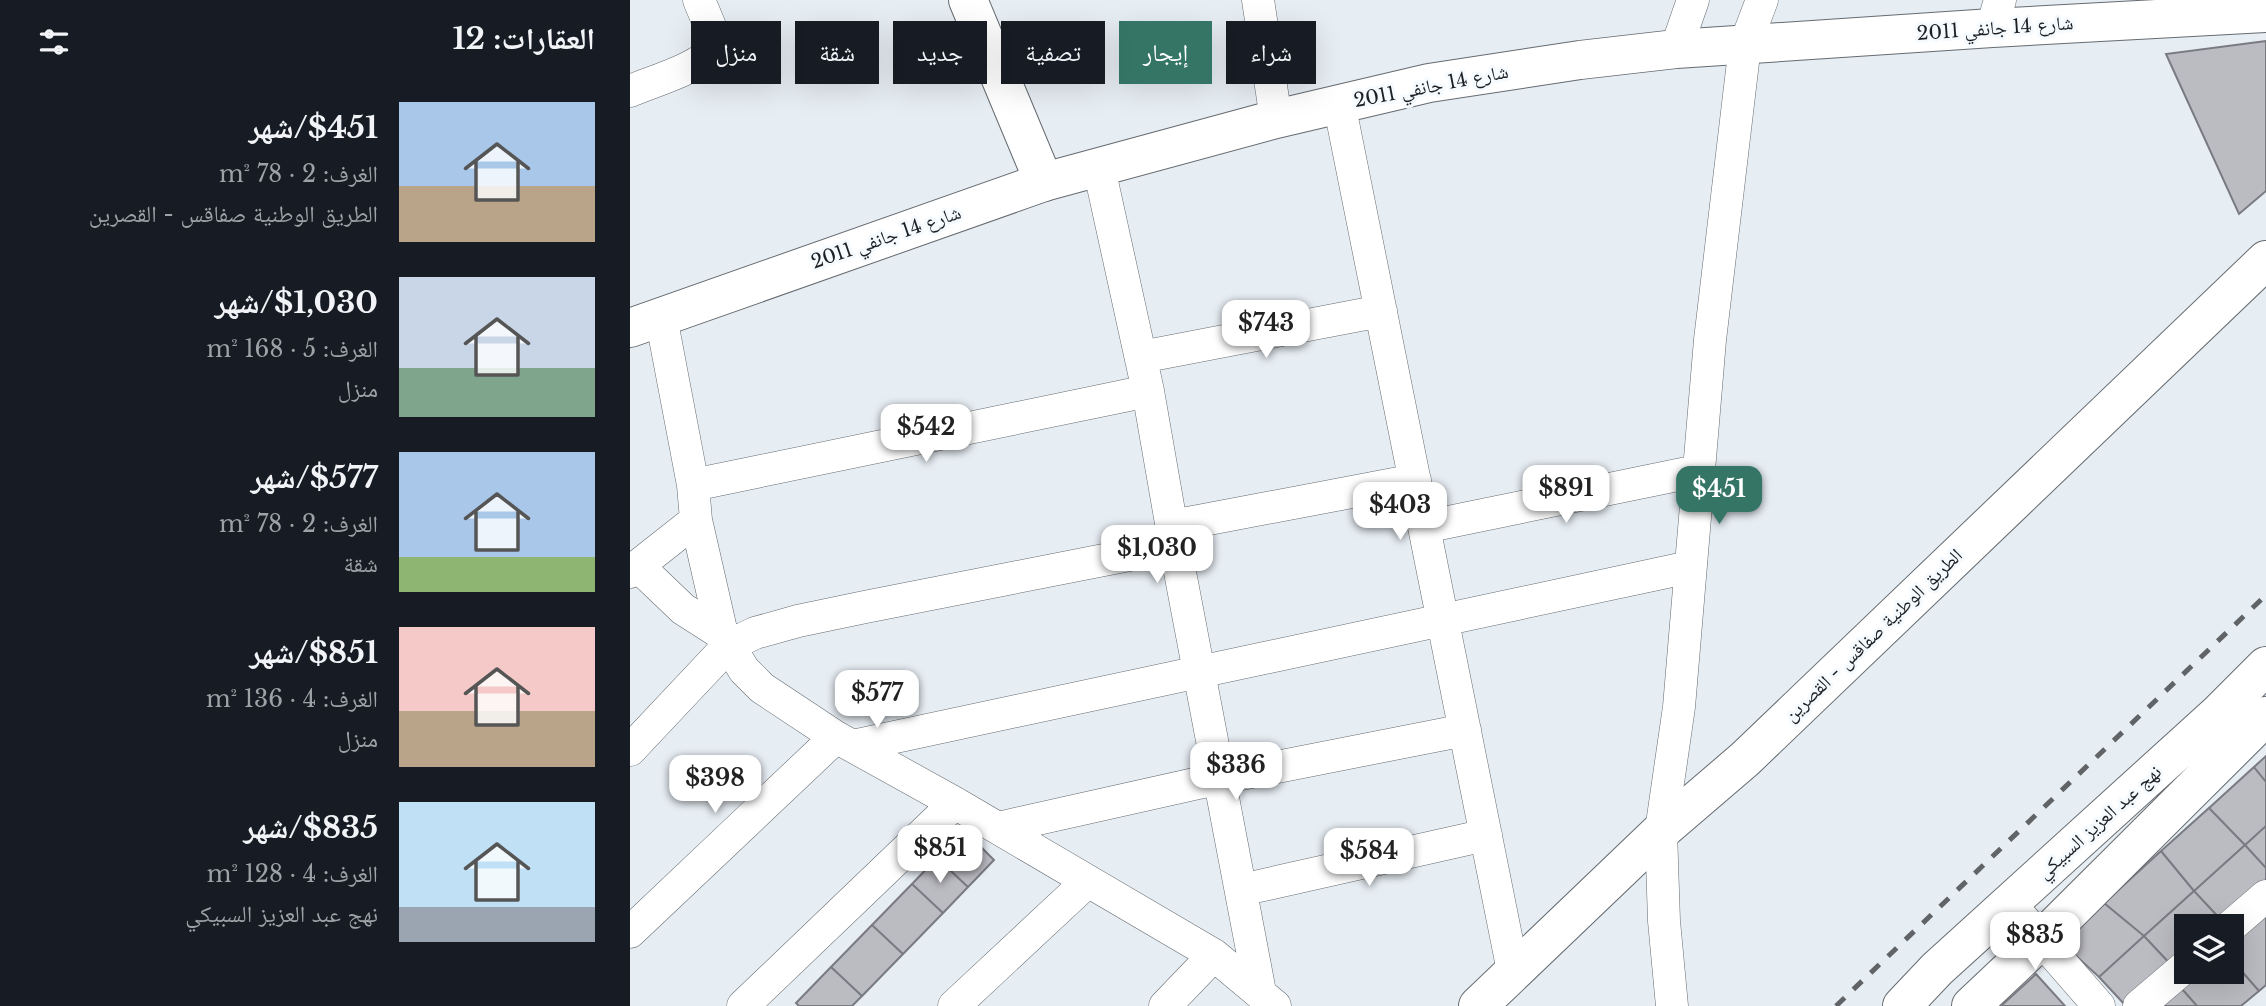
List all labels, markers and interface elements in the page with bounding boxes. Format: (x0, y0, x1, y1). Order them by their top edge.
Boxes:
street label: شارع 14 جانفي 2011 (1916, 11, 2074, 49)
text: العقارات: 12 (452, 20, 595, 57)
chip: منزل (691, 21, 781, 84)
chip: شقة (795, 21, 879, 84)
chip: جديد (893, 21, 987, 84)
chip: تصفية (1001, 21, 1105, 84)
chip: إيجار (1119, 21, 1212, 84)
chip: شراء (1226, 21, 1316, 84)
icon: filters (35, 23, 73, 61)
street label: شارع 14 جانفي 2011 (1352, 60, 1511, 116)
text: $451/شهر (249, 109, 378, 146)
icon: home (455, 130, 539, 214)
text: الغرف: 2 · 78 m² (219, 160, 378, 188)
text: الطريق الوطنية صفاقس - القصرين (89, 200, 378, 228)
street label: شارع 14 جانفي 2011 (808, 201, 965, 277)
text: $1,030/شهر (215, 284, 378, 321)
pin: $743 (1225, 300, 1307, 360)
icon: home (455, 305, 539, 389)
text: $743 (1238, 309, 1294, 337)
text: الغرف: 5 · 168 m² (206, 335, 378, 363)
text: منزل (338, 375, 378, 403)
pin: $542 (885, 405, 967, 464)
text: $542 (897, 413, 955, 441)
text: $577/شهر (251, 459, 378, 496)
pin: $891 (1525, 466, 1607, 525)
pin: $451 (1678, 466, 1760, 526)
text: $891 (1539, 474, 1593, 502)
text: $451 (1692, 475, 1746, 503)
icon: home (455, 480, 539, 564)
pin: $403 (1359, 482, 1441, 542)
text: $403 (1369, 491, 1431, 519)
text: الغرف: 2 · 78 m² (219, 510, 378, 538)
pin: $1,030 (1100, 526, 1214, 585)
text: $1,030 (1117, 534, 1197, 562)
street label: الطريق الوطنية صفاقس - القصرين (1779, 544, 1967, 726)
text: شقة (344, 550, 378, 578)
text: $851/شهر (250, 634, 378, 671)
icon: home (455, 655, 539, 739)
pin: $577 (836, 670, 918, 730)
text: $577 (851, 679, 903, 707)
text: الغرف: 4 · 136 m² (206, 685, 378, 713)
text: منزل (338, 725, 378, 753)
pin: $336 (1195, 742, 1277, 802)
text: $336 (1206, 751, 1266, 779)
pin: $398 (674, 756, 756, 815)
street label: نهج عبد العزيز السبيكي (2032, 760, 2168, 887)
text: $398 (685, 764, 745, 792)
text: $835/شهر (244, 809, 378, 846)
pin: $851 (899, 826, 981, 885)
pin: $584 (1328, 828, 1410, 888)
icon: home (455, 830, 539, 914)
text: $851 (913, 834, 967, 862)
text: $584 (1340, 837, 1398, 865)
text: الغرف: 4 · 128 m² (207, 860, 378, 888)
text: نهج عبد العزيز السبيكي (185, 900, 378, 928)
pin: $835 (1994, 912, 2076, 972)
map controls (2174, 914, 2244, 984)
button: layers (2174, 914, 2244, 984)
text: $835 (2006, 921, 2064, 949)

